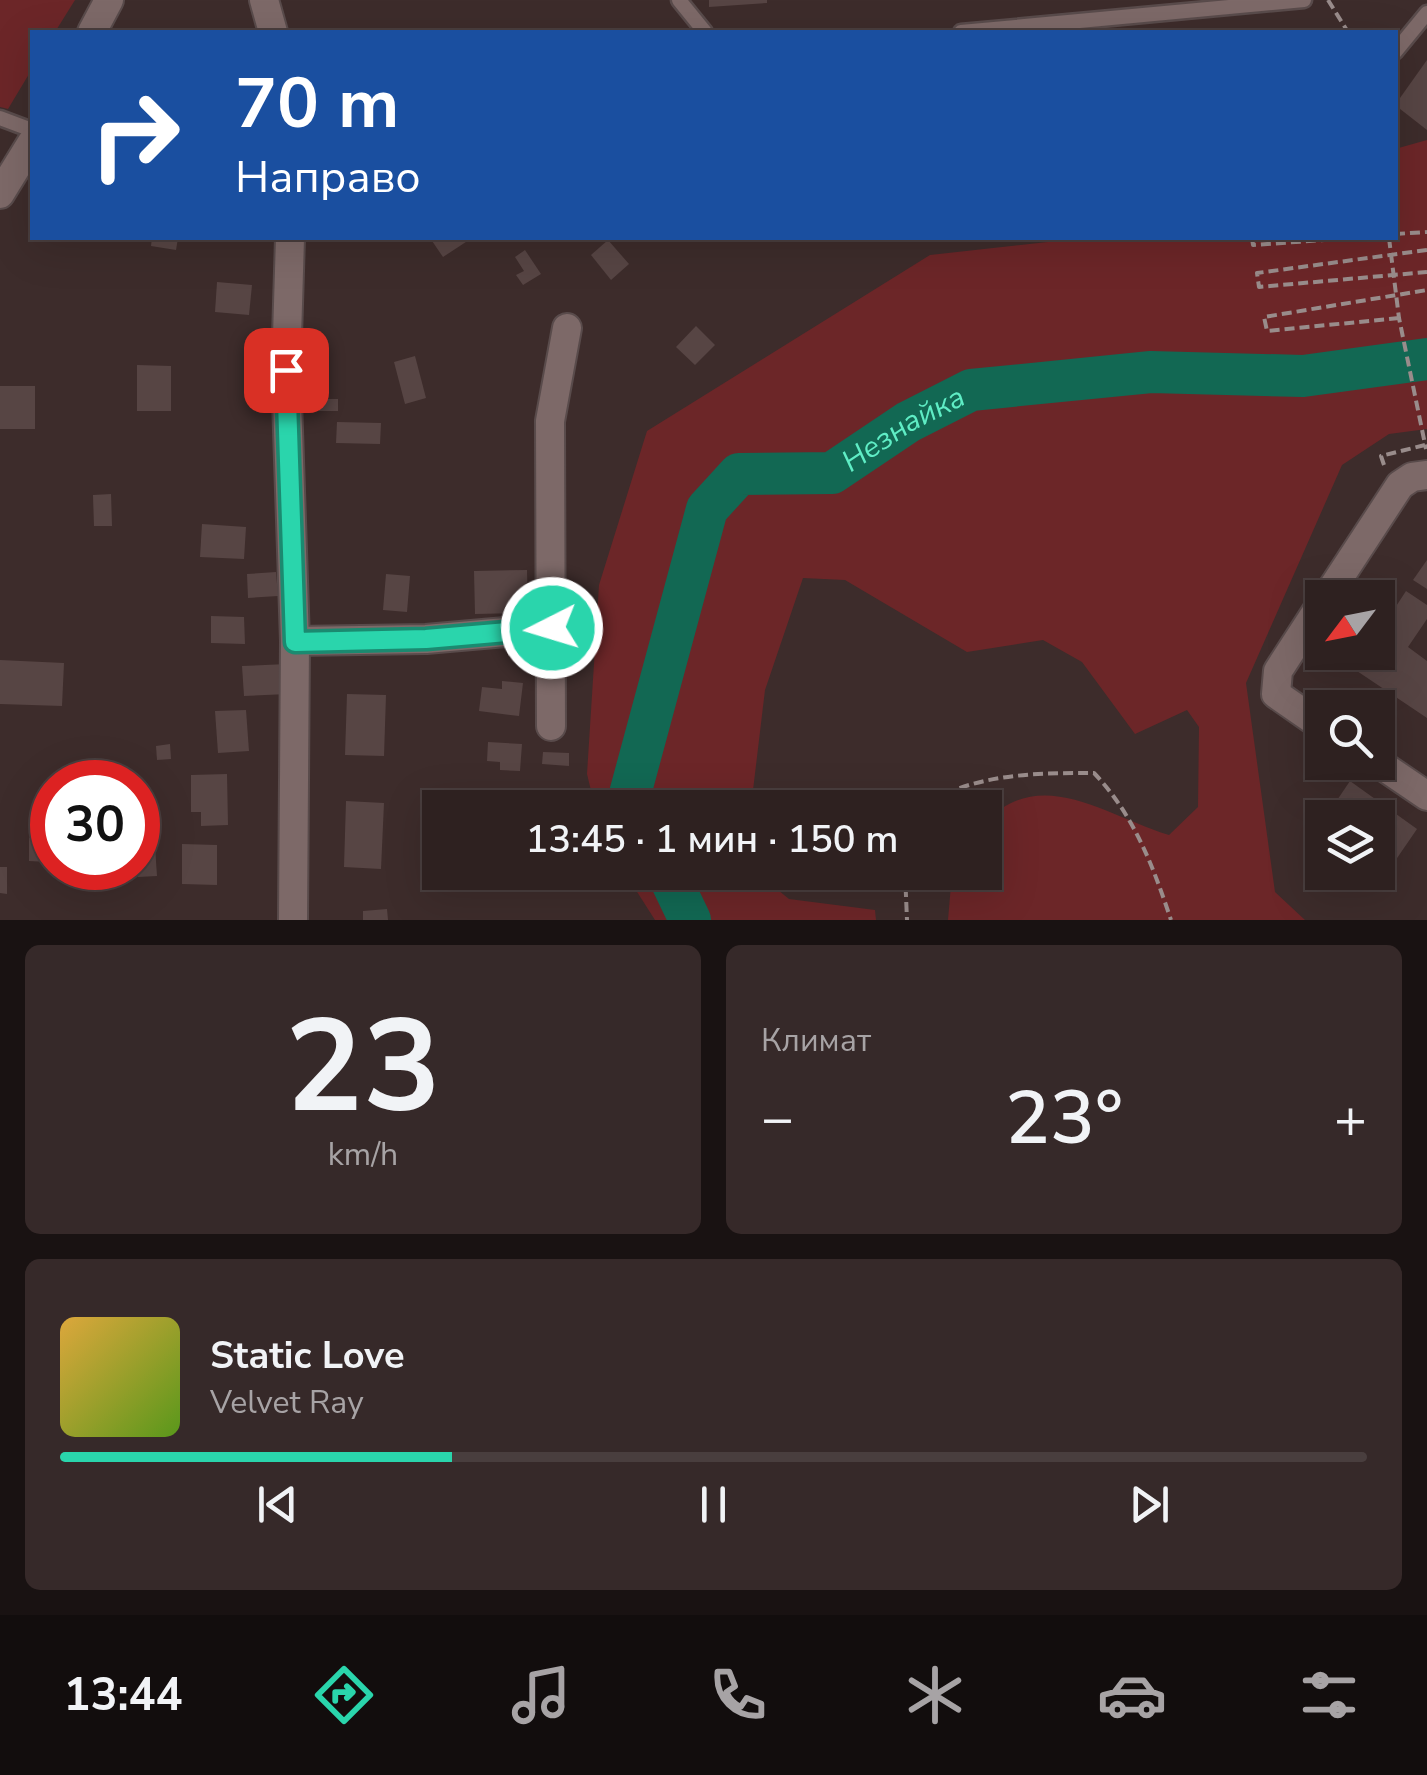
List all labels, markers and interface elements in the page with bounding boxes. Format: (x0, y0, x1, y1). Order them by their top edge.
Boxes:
text: 70 m (235, 56, 399, 152)
icon: right (70, 70, 200, 200)
text: Направо (235, 147, 421, 208)
pin (244, 328, 329, 413)
icon: arrive (259, 343, 314, 398)
water label: Незнайка (833, 376, 972, 481)
position arrow (500, 576, 604, 680)
north arrow (1305, 580, 1395, 670)
map controls (1305, 580, 1395, 890)
button: search (1305, 690, 1395, 780)
speed limit sign: 30 (30, 760, 160, 890)
button: layers (1305, 800, 1395, 890)
text: 13:45 · 1 мин · 150 m (526, 814, 898, 865)
text: 23 (285, 979, 441, 1156)
text: Климат (761, 1019, 871, 1062)
text: 23° (1005, 1067, 1123, 1169)
text: − (761, 1081, 794, 1156)
text: + (1334, 1081, 1367, 1156)
text: km/h (328, 1133, 398, 1176)
text: Static Love (210, 1330, 405, 1381)
text: Velvet Ray (210, 1381, 364, 1424)
icon: previous (250, 1477, 305, 1532)
icon: pause (686, 1477, 741, 1532)
icon: next (1122, 1477, 1177, 1532)
icon: directions (309, 1660, 379, 1730)
icon: music (506, 1660, 576, 1730)
icon: phone (703, 1660, 773, 1730)
icon: climate (900, 1660, 970, 1730)
icon: car (1097, 1660, 1167, 1730)
icon: filters (1294, 1660, 1364, 1730)
text: 13:44 (63, 1665, 183, 1726)

